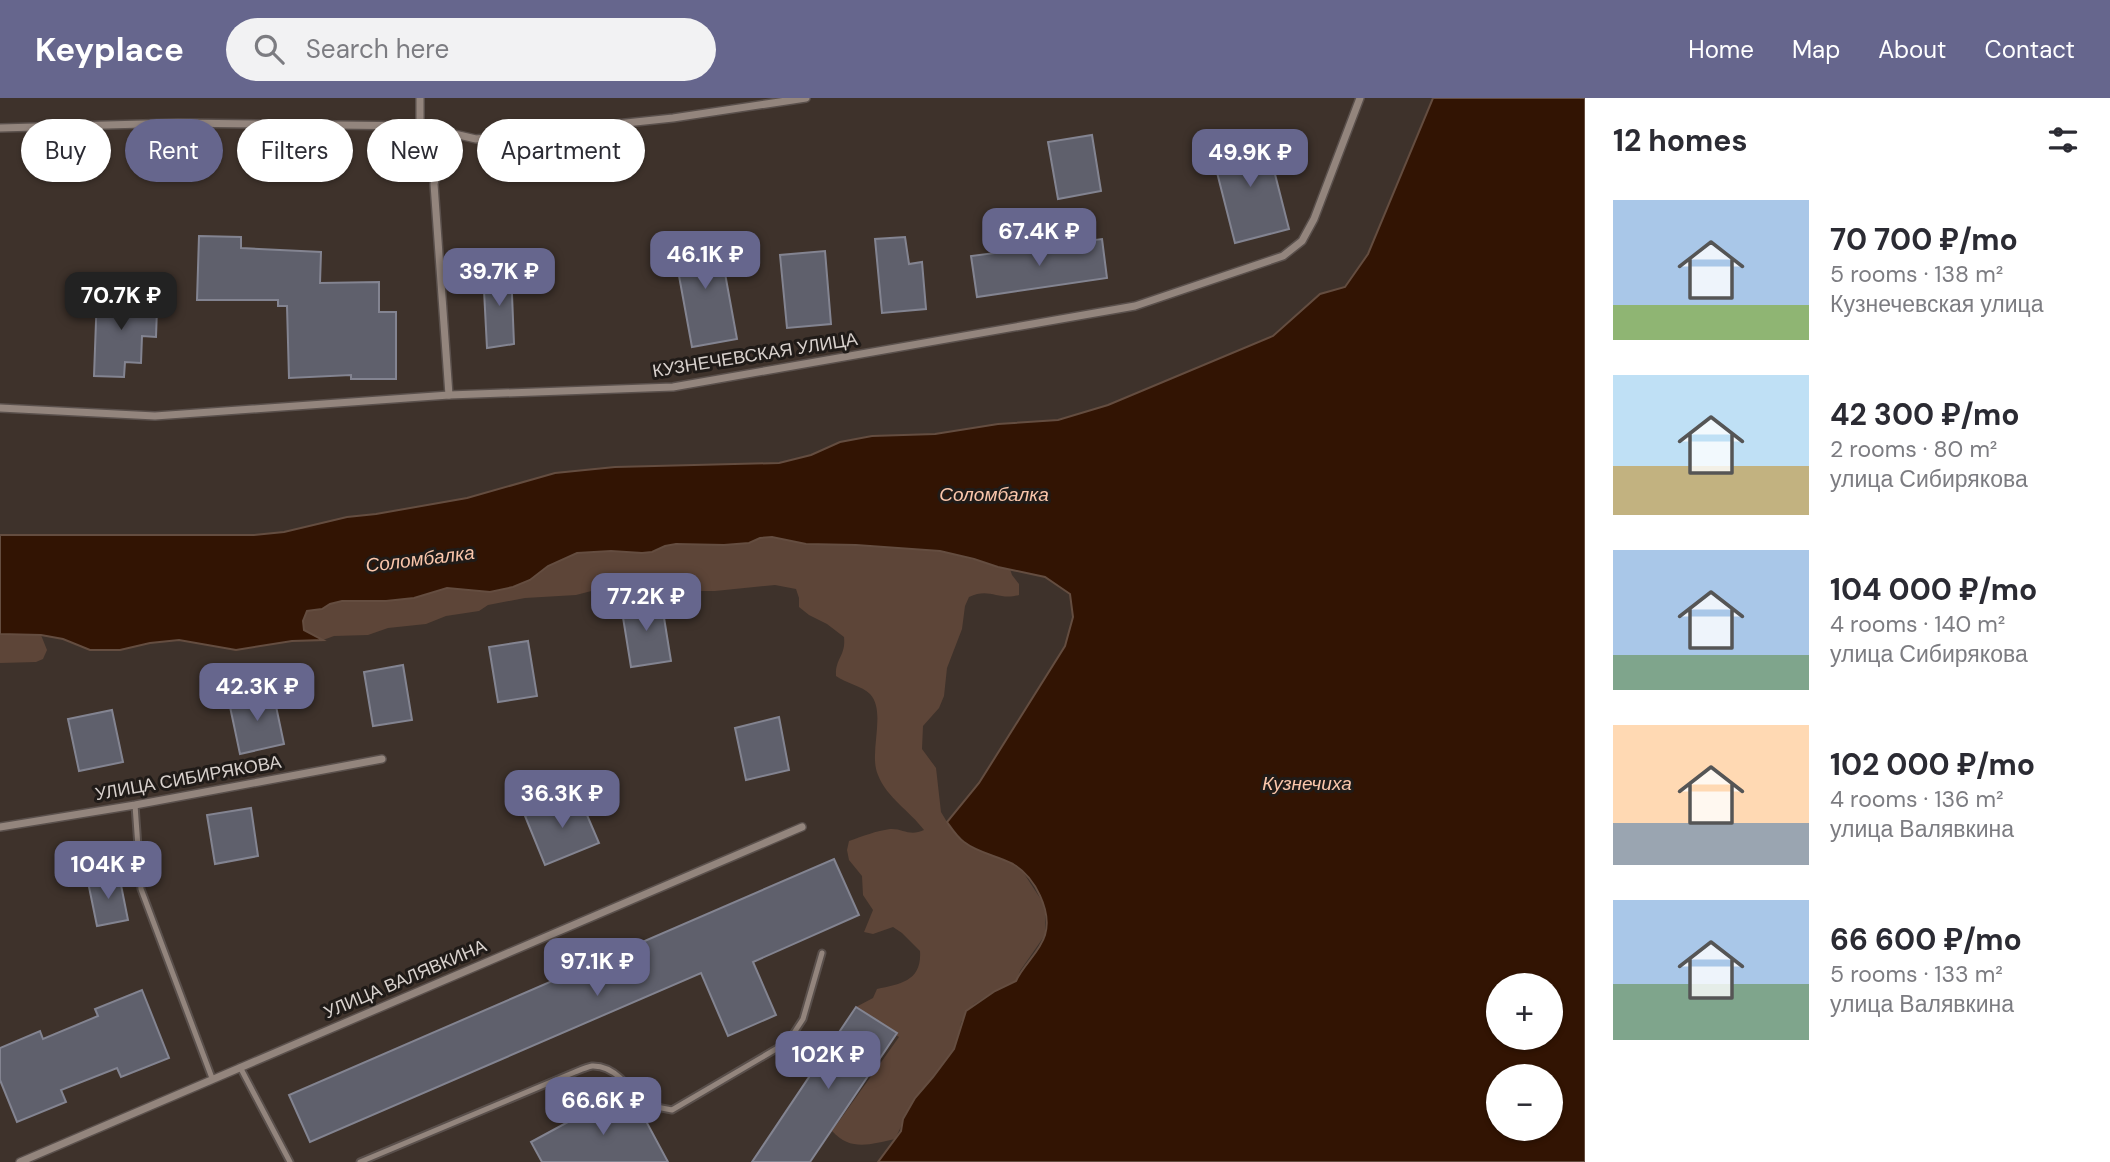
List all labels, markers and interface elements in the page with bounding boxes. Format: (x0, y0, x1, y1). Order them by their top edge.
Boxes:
search box (226, 18, 716, 81)
text: Keyplace (35, 28, 184, 71)
icon: search (250, 30, 288, 68)
text: Search here (306, 32, 449, 66)
text: Home (1688, 34, 1754, 65)
text: Map (1792, 34, 1840, 65)
text: About (1878, 34, 1947, 65)
text: Contact (1985, 34, 2075, 65)
chip: Buy (21, 119, 111, 182)
chip: Rent (125, 119, 223, 182)
chip: Filters (237, 119, 353, 182)
chip: New (367, 119, 463, 182)
chip: Apartment (477, 119, 645, 182)
text: 12 homes (1613, 121, 1747, 160)
icon: filters (2044, 121, 2082, 159)
pin: 49.9K ₽ (1185, 130, 1315, 189)
text: 49.9K ₽ (1208, 137, 1292, 167)
pin: 67.4K ₽ (974, 208, 1104, 268)
text: 67.4K ₽ (998, 216, 1080, 246)
text: 70 700 ₽/mo (1830, 220, 2018, 259)
icon: home (1669, 228, 1753, 312)
pin: 46.1K ₽ (640, 232, 770, 291)
text: 46.1K ₽ (666, 239, 744, 269)
pin: 39.7K ₽ (434, 248, 564, 308)
text: 39.7K ₽ (459, 256, 539, 286)
text: 5 rooms · 138 m² (1830, 259, 2003, 289)
pin: 70.7K ₽ (56, 272, 186, 332)
text: 70.7K ₽ (81, 280, 161, 310)
text: Кузнечевская улица (1830, 289, 2044, 319)
street label: КУЗНЕЧЕВСКАЯ УЛИЦА (651, 327, 859, 383)
text: 42 300 ₽/mo (1830, 395, 2020, 434)
icon: home (1669, 403, 1753, 487)
text: 2 rooms · 80 m² (1830, 434, 1997, 464)
text: улица Сибирякова (1830, 464, 2028, 494)
water label: Соломбалка (939, 482, 1049, 507)
water label: Соломбалка (364, 540, 476, 578)
text: 104 000 ₽/mo (1830, 570, 2037, 609)
pin: 77.2K ₽ (581, 574, 711, 633)
icon: home (1669, 578, 1753, 662)
text: 77.2K ₽ (607, 581, 685, 611)
text: 4 rooms · 140 m² (1830, 609, 2005, 639)
text: улица Сибирякова (1830, 639, 2028, 669)
pin: 42.3K ₽ (192, 664, 322, 723)
text: 42.3K ₽ (215, 671, 299, 701)
text: 102 000 ₽/mo (1830, 745, 2035, 784)
street label: УЛИЦА СИБИРЯКОВА (93, 750, 283, 806)
icon: home (1669, 753, 1753, 837)
pin: 36.3K ₽ (497, 770, 627, 830)
water label: Кузнечиха (1262, 771, 1352, 796)
text: 36.3K ₽ (521, 778, 603, 808)
text: 4 rooms · 136 m² (1830, 784, 2004, 814)
text: улица Валявкина (1830, 814, 2014, 844)
pin: 104K ₽ (51, 842, 165, 901)
text: 104K ₽ (71, 849, 145, 879)
text: 66 600 ₽/mo (1830, 920, 2022, 959)
icon: home (1669, 928, 1753, 1012)
street label: УЛИЦА ВАЛЯВКИНА (320, 934, 490, 1024)
pin: 97.1K ₽ (532, 939, 662, 998)
text: 97.1K ₽ (560, 946, 634, 976)
text: 5 rooms · 133 m² (1830, 959, 2003, 989)
map controls (1486, 973, 1563, 1141)
button: + (1486, 973, 1563, 1050)
text: улица Валявкина (1830, 989, 2014, 1019)
pin: 102K ₽ (771, 1032, 885, 1091)
text: 102K ₽ (791, 1039, 865, 1069)
button: − (1486, 1064, 1563, 1141)
pin: 66.6K ₽ (538, 1077, 668, 1137)
text: 66.6K ₽ (561, 1085, 645, 1115)

